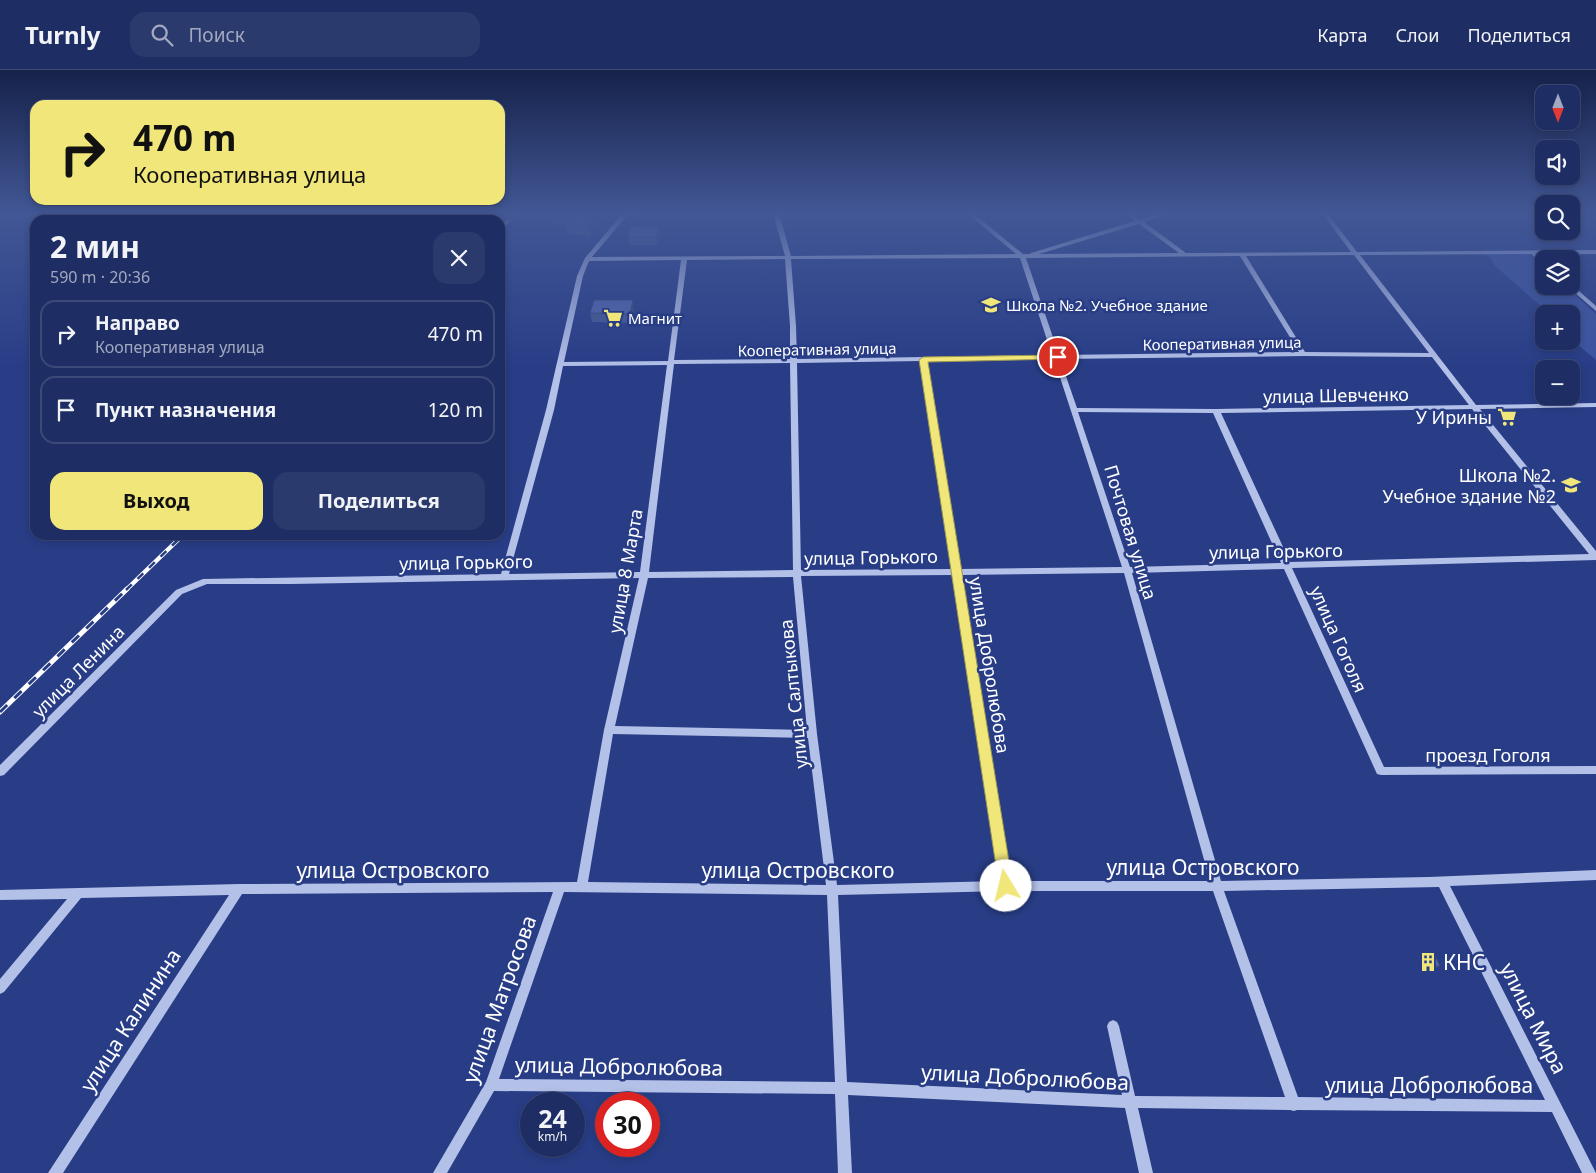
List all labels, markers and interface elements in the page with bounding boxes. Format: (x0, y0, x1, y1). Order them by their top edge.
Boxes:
search box (130, 12, 480, 57)
text: Turnly (25, 18, 100, 51)
icon: search (148, 21, 176, 49)
text: Поиск (188, 22, 245, 48)
text: Карта (1317, 23, 1367, 47)
text: Слои (1395, 23, 1439, 47)
text: Поделиться (1467, 23, 1571, 47)
north arrow (1535, 85, 1580, 130)
map controls (1535, 85, 1580, 405)
text: 470 m (133, 114, 236, 161)
icon: right (50, 120, 115, 185)
button: sound (1535, 140, 1580, 185)
text: Кооперативная улица (133, 159, 366, 189)
button: search (1535, 195, 1580, 240)
text: 2 мин (50, 226, 140, 267)
button: close (433, 232, 485, 284)
button: layers (1535, 250, 1580, 295)
text: 590 m · 20:36 (50, 266, 150, 288)
school or university icon: Школа №2. Учебное здание (980, 294, 1002, 316)
place label: Школа №2. Учебное здание (1006, 295, 1208, 315)
button: + (1535, 305, 1580, 350)
supermarket icon: Магнит (602, 307, 624, 329)
place label: Магнит (628, 308, 682, 328)
text: Направо (95, 310, 180, 336)
icon: right (52, 320, 80, 348)
text: 470 m (428, 321, 483, 347)
street label: Кооперативная улица (1142, 332, 1302, 354)
text: Кооперативная улица (95, 336, 265, 358)
pin (1037, 336, 1079, 378)
street label: Кооперативная улица (737, 338, 897, 360)
icon: arrive (1044, 343, 1072, 371)
button: − (1535, 360, 1580, 405)
street label: улица Шевченко (1263, 382, 1409, 408)
icon: arrive (52, 396, 80, 424)
text: Пункт назначения (95, 397, 276, 423)
text: 120 m (428, 397, 483, 423)
place label: У Ирины (1416, 405, 1492, 429)
supermarket icon: У Ирины (1496, 406, 1518, 428)
street label: Почтовая улица (1099, 462, 1163, 602)
place label: Школа №2. Учебное здание №2 (1382, 463, 1556, 508)
button: Выход (50, 472, 263, 530)
button: Поделиться (273, 472, 485, 530)
school or university icon: Школа №2. Учебное здание №2 (1560, 474, 1582, 496)
street label: улица 8 Марта (602, 507, 648, 635)
street label: улица Горького (1209, 538, 1343, 564)
street label: улица Горького (804, 544, 938, 570)
street label: улица Горького (399, 549, 533, 575)
street label: улица Добролюбова (964, 575, 1016, 755)
street label: улица Гоголя (1305, 582, 1373, 696)
street label: улица Салтыкова (773, 618, 813, 770)
street label: улица Ленина (27, 620, 129, 722)
street label: проезд Гоголя (1425, 743, 1551, 767)
street label: улица Островского (1106, 853, 1300, 881)
street label: улица Островского (296, 856, 490, 884)
street label: улица Островского (701, 856, 895, 884)
position arrow (979, 859, 1031, 911)
street label: улица Матросова (456, 911, 542, 1087)
street label: улица Калинина (73, 943, 187, 1097)
place label: КНС (1443, 948, 1485, 976)
building icon: КНС (1417, 951, 1439, 973)
street label: улица Мира (1494, 958, 1574, 1078)
street label: улица Добролюбова (515, 1050, 723, 1082)
street label: улица Добролюбова (920, 1058, 1130, 1096)
street label: улица Добролюбова (1325, 1071, 1533, 1099)
speed limit sign: 30 (595, 1092, 660, 1157)
text: 24 (538, 1101, 567, 1135)
text: km/h (538, 1128, 567, 1145)

